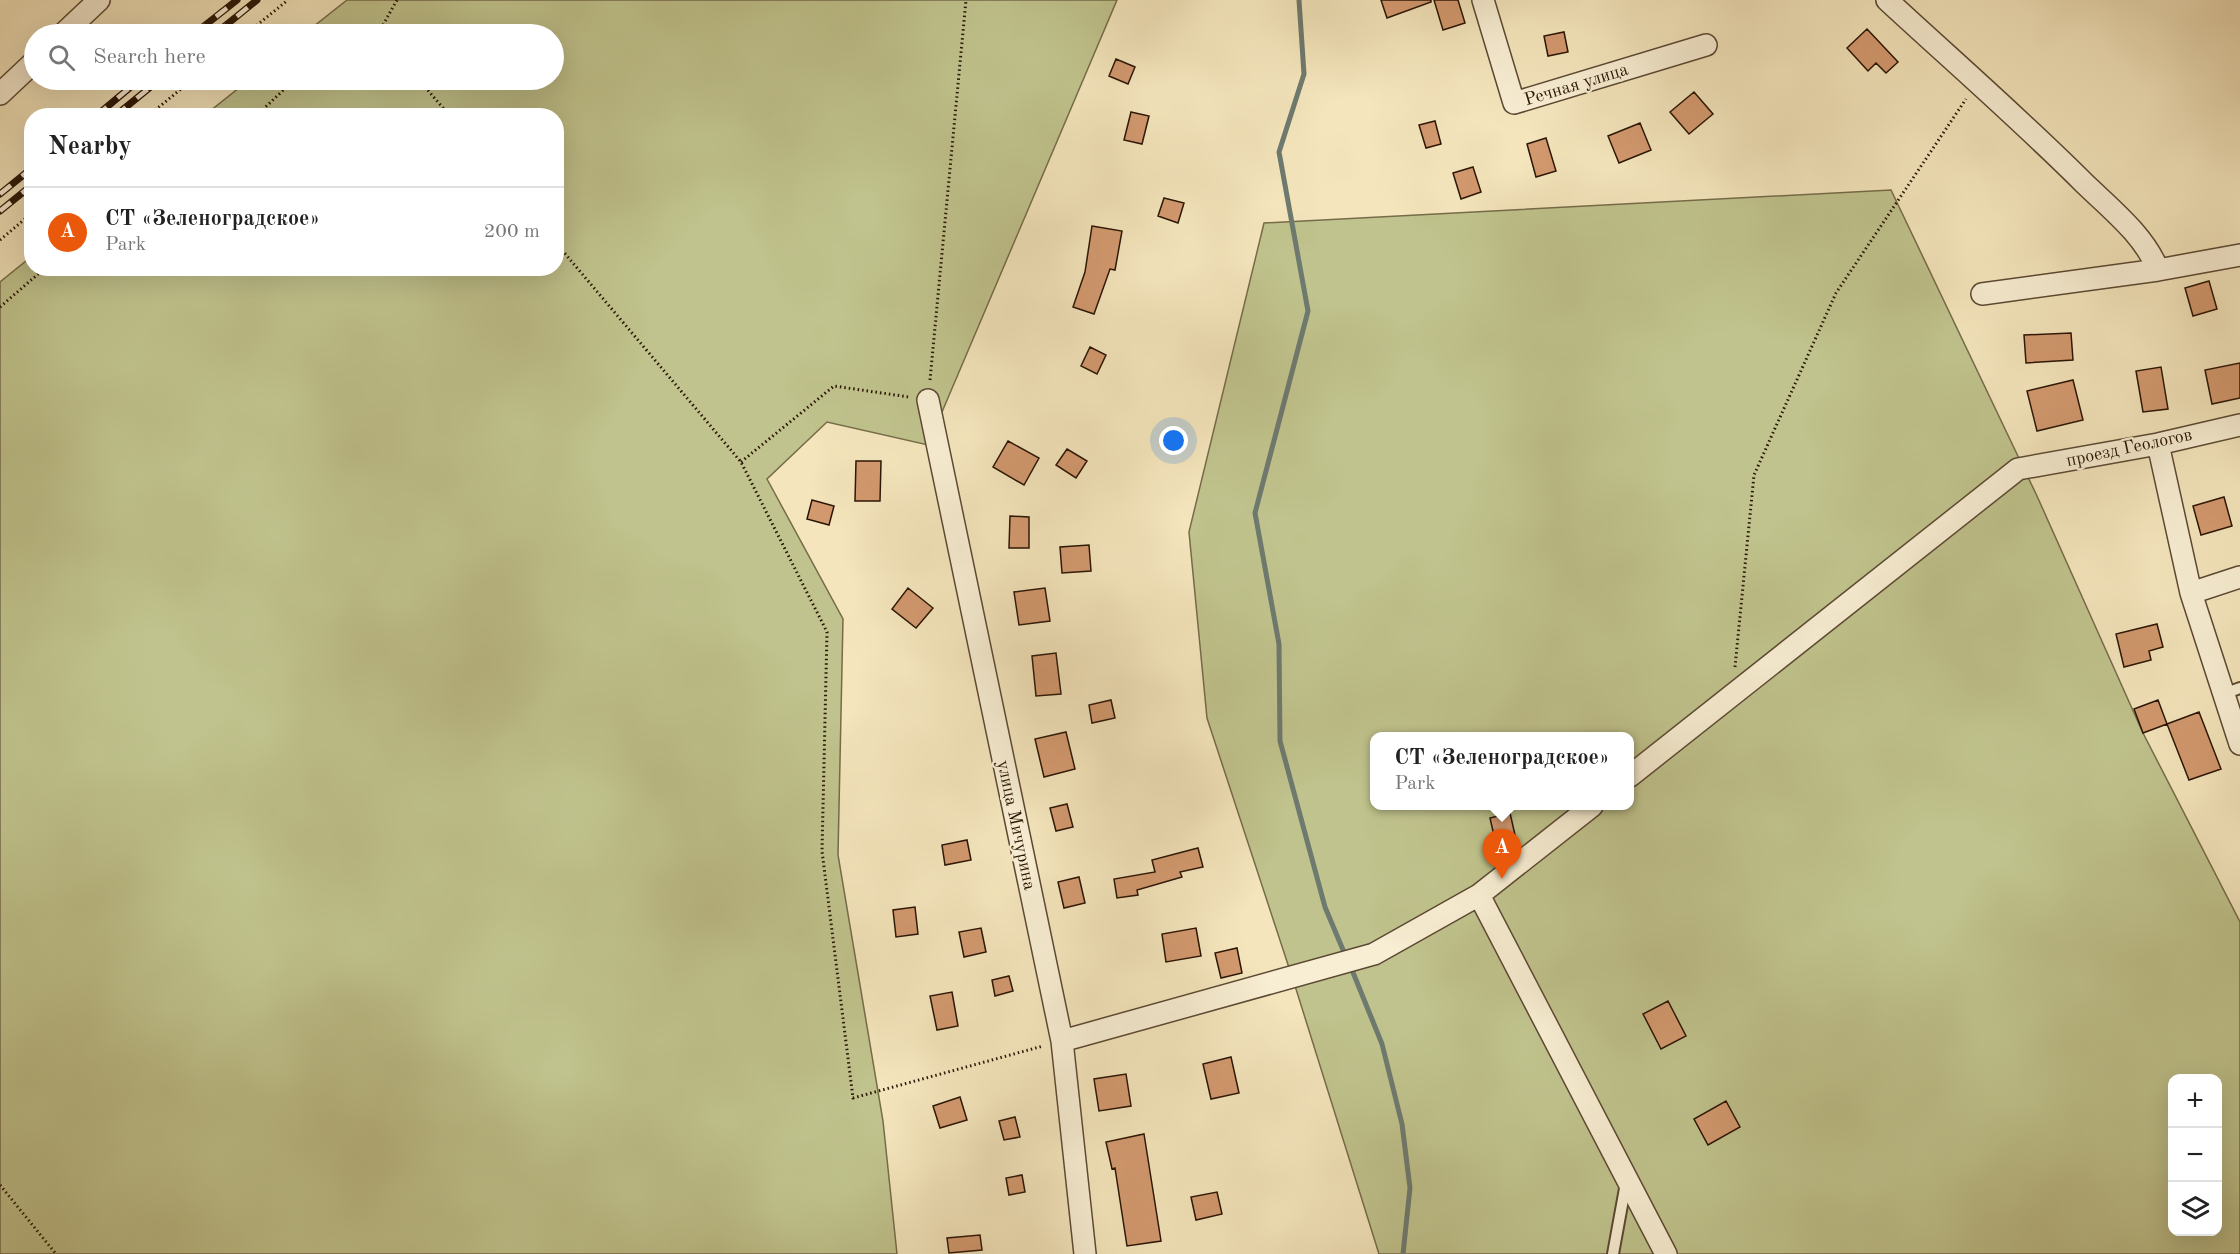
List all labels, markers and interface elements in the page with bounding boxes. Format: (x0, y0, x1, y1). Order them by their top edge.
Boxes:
search box (24, 24, 564, 90)
icon: search (45, 41, 78, 74)
text: Search here (93, 46, 206, 68)
street label: Речная улица (1522, 61, 1631, 109)
text: Nearby (48, 134, 132, 160)
text: СТ «Зеленоградское» (105, 208, 320, 230)
text: A (60, 222, 75, 242)
text: 200 m (484, 222, 540, 242)
text: Park (105, 235, 146, 255)
your location (1159, 426, 1188, 455)
street label: проезд Геологов (2065, 426, 2194, 470)
popup (1370, 732, 1634, 810)
text: СТ «Зеленоградское» (1395, 747, 1609, 769)
street label: улица Мичурина (993, 759, 1039, 892)
text: Park (1395, 774, 1436, 794)
pin: A (1482, 830, 1522, 879)
map controls (2168, 1074, 2222, 1236)
button: + (2168, 1074, 2222, 1128)
button: − (2168, 1128, 2222, 1182)
button: layers (2168, 1182, 2222, 1236)

